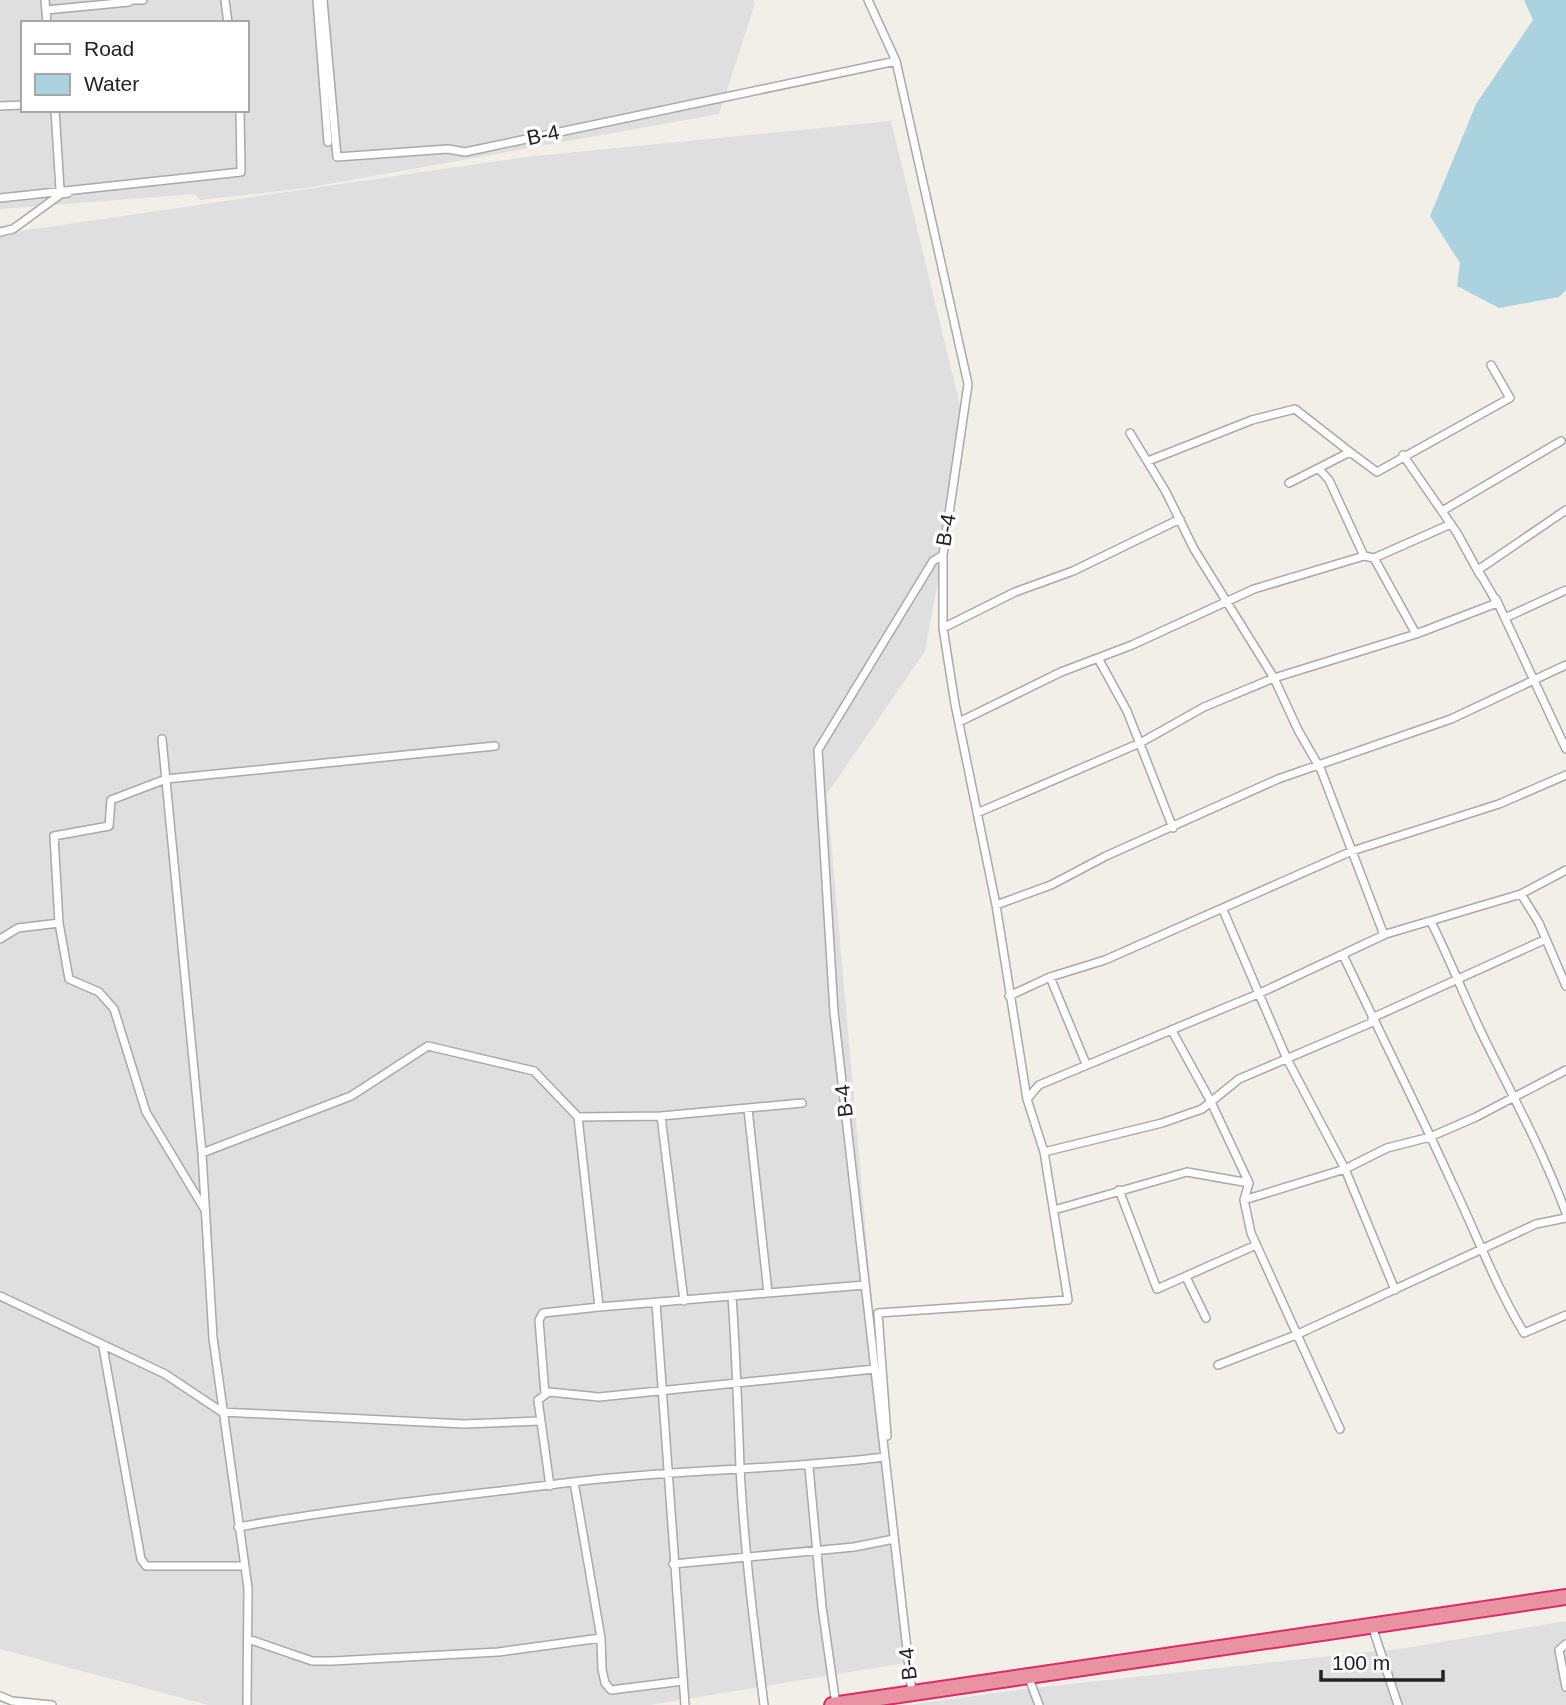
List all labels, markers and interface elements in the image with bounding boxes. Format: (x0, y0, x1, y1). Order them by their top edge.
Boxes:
legend (21, 21, 248, 112)
text: Road (84, 37, 134, 60)
text: Water (84, 72, 139, 95)
street label: B-4 (525, 120, 562, 149)
street label: B-4 (931, 512, 960, 548)
street label: B-4 (830, 1083, 857, 1119)
scale bar (1321, 1638, 1444, 1682)
street label: B-4 (894, 1646, 921, 1682)
text: 100 m (1332, 1651, 1390, 1674)

